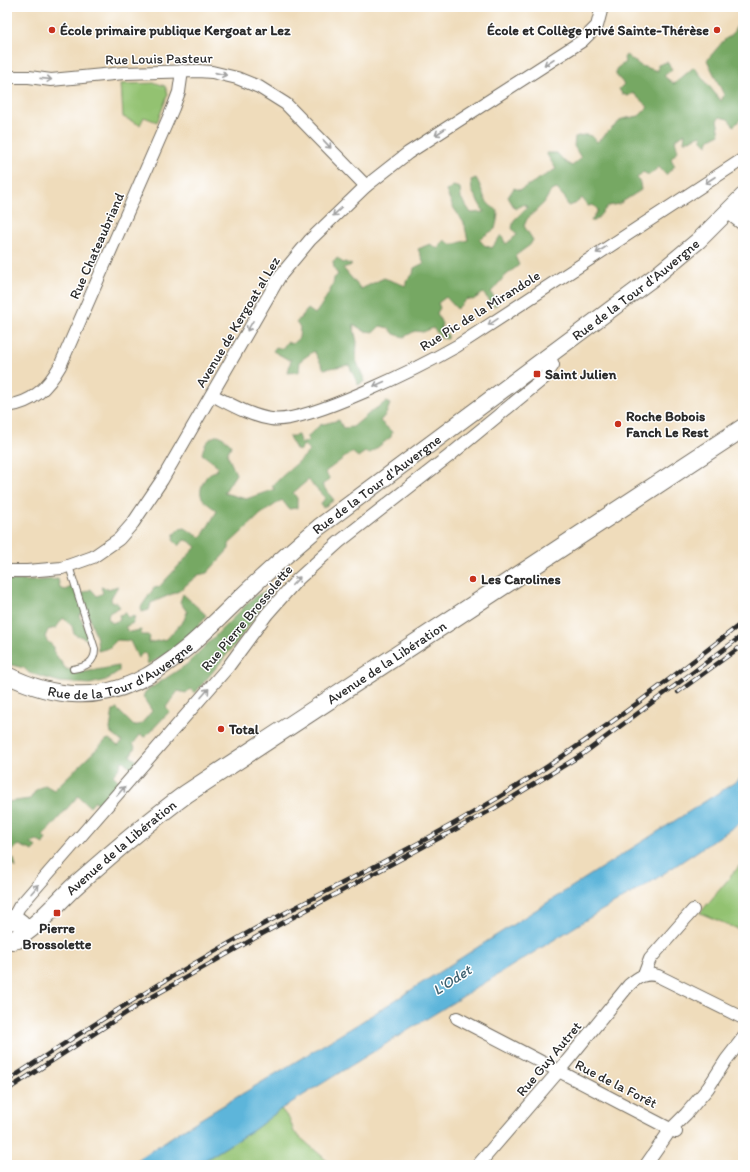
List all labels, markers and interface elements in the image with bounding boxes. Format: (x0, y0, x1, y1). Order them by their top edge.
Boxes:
place label: École primaire publique Kergoat ar Lez (60, 22, 291, 39)
place label: École et Collège privé Sainte-Thérèse (487, 22, 709, 39)
marker: École primaire publique Kergoat ar Lez (47, 25, 57, 35)
marker: École et Collège privé Sainte-Thérèse (712, 25, 722, 35)
street label: Rue Louis Pasteur (105, 50, 213, 68)
one-way arrow (544, 58, 555, 66)
one-way arrow (214, 71, 227, 79)
one-way arrow (39, 75, 52, 83)
one-way arrow (435, 128, 446, 136)
one-way arrow (322, 139, 331, 150)
one-way arrow (705, 176, 716, 184)
street label: Rue Chateaubriand (66, 190, 128, 302)
one-way arrow (333, 207, 343, 216)
street label: Rue de la Tour d'Auvergne (568, 235, 703, 344)
one-way arrow (595, 247, 607, 255)
street label: Avenue de Kergoat al Lez (192, 253, 284, 391)
street label: Rue Pic de la Mirandole (417, 267, 544, 355)
one-way arrow (487, 318, 498, 326)
one-way arrow (246, 320, 254, 332)
place label: Saint Julien (545, 366, 616, 383)
marker: Saint Julien (532, 369, 542, 379)
one-way arrow (373, 381, 385, 388)
place label: Roche Bobois Fanch Le Rest (626, 408, 709, 441)
marker: Roche Bobois Fanch Le Rest (613, 419, 623, 429)
street label: Rue de la Tour d'Auvergne (308, 430, 445, 538)
street label: Rue Pierre Brossolette (198, 561, 297, 675)
place label: Les Carolines (481, 571, 561, 588)
marker: Les Carolines (468, 574, 478, 584)
one-way arrow (291, 576, 301, 586)
street label: Avenue de la Libération (324, 617, 450, 708)
street label: Rue de la Tour d'Auvergne (46, 638, 196, 703)
one-way arrow (201, 687, 210, 698)
place label: Total (228, 721, 260, 738)
marker: Total (216, 724, 226, 734)
one-way arrow (116, 786, 125, 797)
street label: Avenue de la Libération (62, 796, 180, 899)
one-way arrow (30, 884, 39, 894)
marker: Pierre Brossolette (52, 908, 62, 918)
place label: Pierre Brossolette (23, 920, 92, 953)
water label: L'Odet (429, 960, 476, 999)
street label: Rue Guy Autret (513, 1018, 585, 1100)
street label: Rue de la Forêt (572, 1056, 660, 1112)

